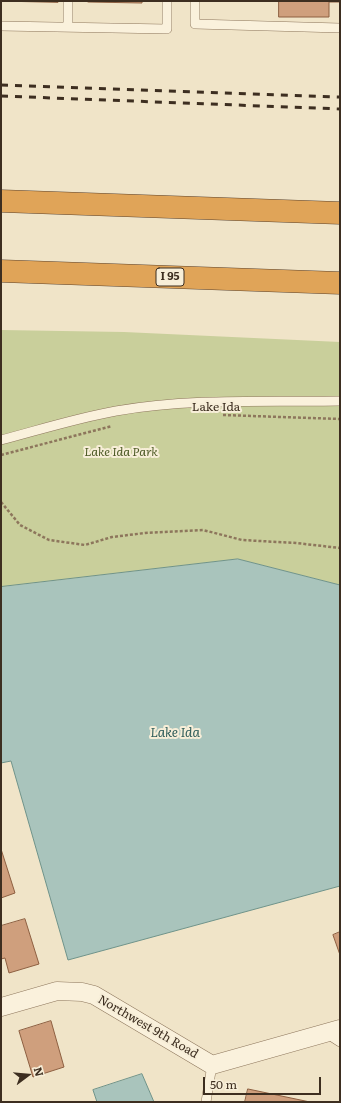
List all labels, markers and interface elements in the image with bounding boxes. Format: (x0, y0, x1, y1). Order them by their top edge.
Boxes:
road number: I 95 (156, 268, 184, 286)
street label: Lake Ida (192, 400, 240, 414)
park label: Lake Ida Park (84, 445, 158, 459)
water label: Lake Ida (150, 725, 200, 741)
street label: Northwest 9th Road (95, 992, 201, 1062)
north arrow (8, 1055, 48, 1095)
text: N (31, 1065, 48, 1078)
scale bar (205, 1069, 323, 1095)
text: 50 m (210, 1075, 237, 1093)

